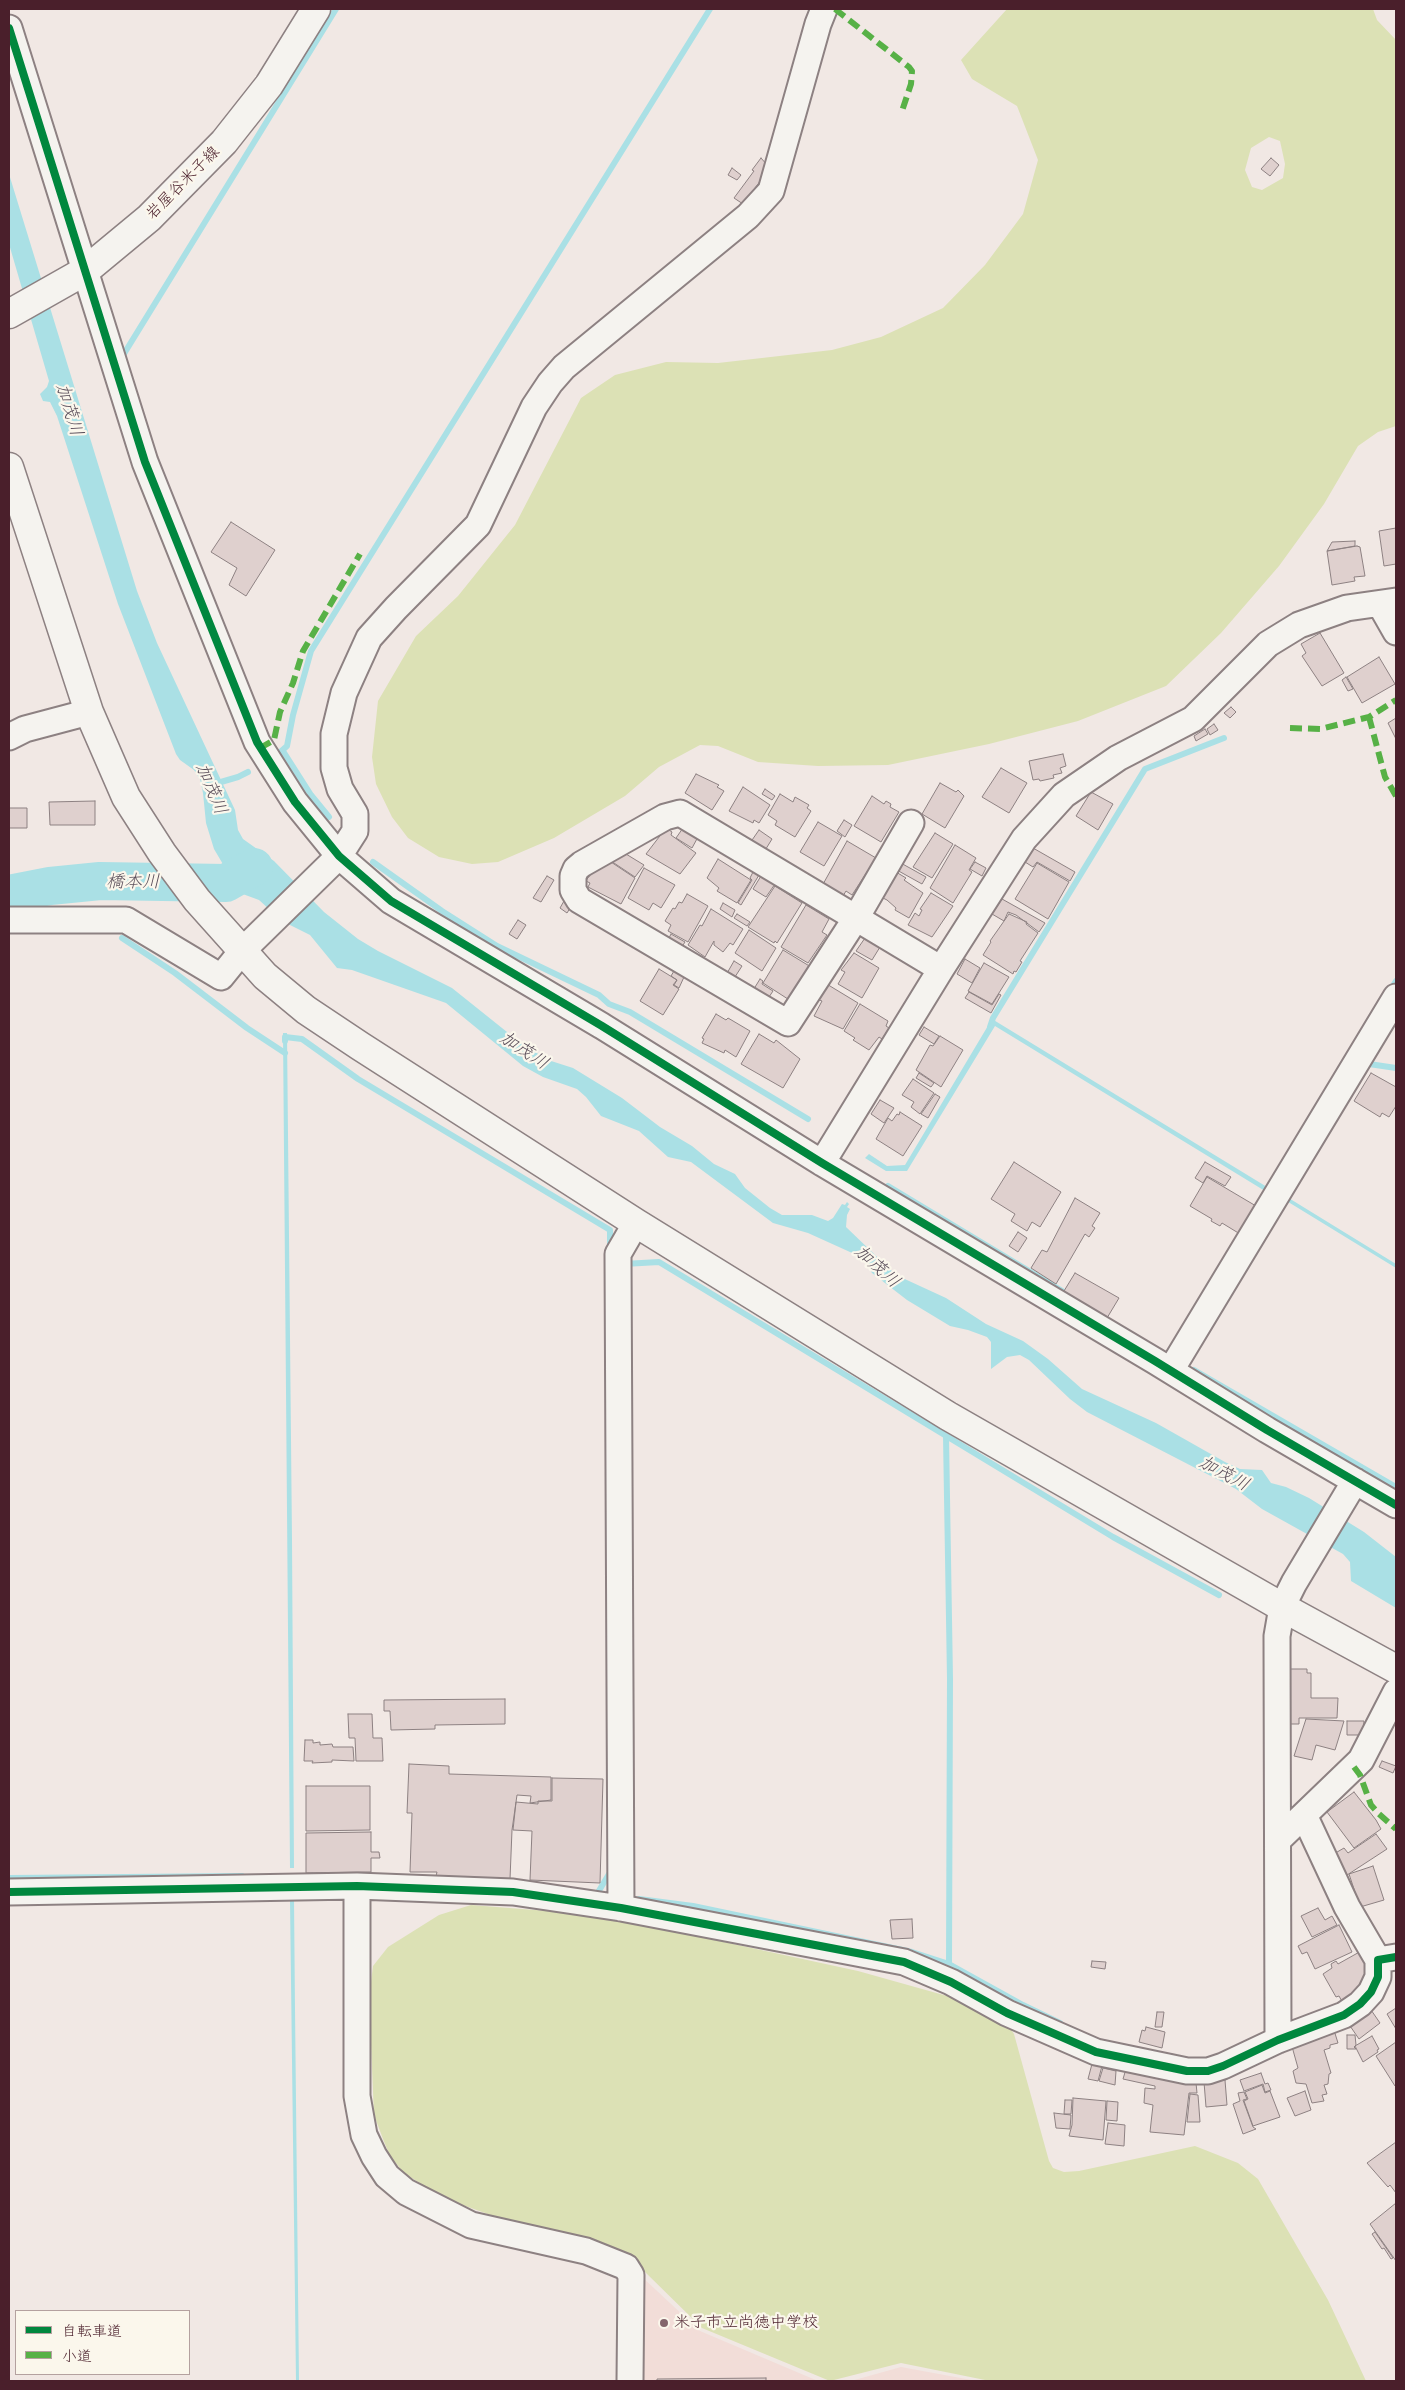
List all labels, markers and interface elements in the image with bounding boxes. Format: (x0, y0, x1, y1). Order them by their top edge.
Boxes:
street label: 岩屋谷米子線 (142, 142, 224, 224)
water label: 加茂川 (51, 381, 87, 439)
water label: 加茂川 (191, 760, 231, 818)
water label: 橋本川 (106, 871, 160, 893)
water label: 加茂川 (495, 1027, 553, 1075)
water label: 加茂川 (850, 1241, 904, 1293)
water label: 加茂川 (1195, 1452, 1253, 1496)
legend (15, 2310, 190, 2375)
place label: 米子市立尚徳中学校 (674, 2313, 818, 2333)
marker: 米子市立尚徳中学校 (658, 2317, 670, 2329)
text: 自転車道 (62, 2320, 122, 2341)
text: 小道 (62, 2345, 92, 2366)

